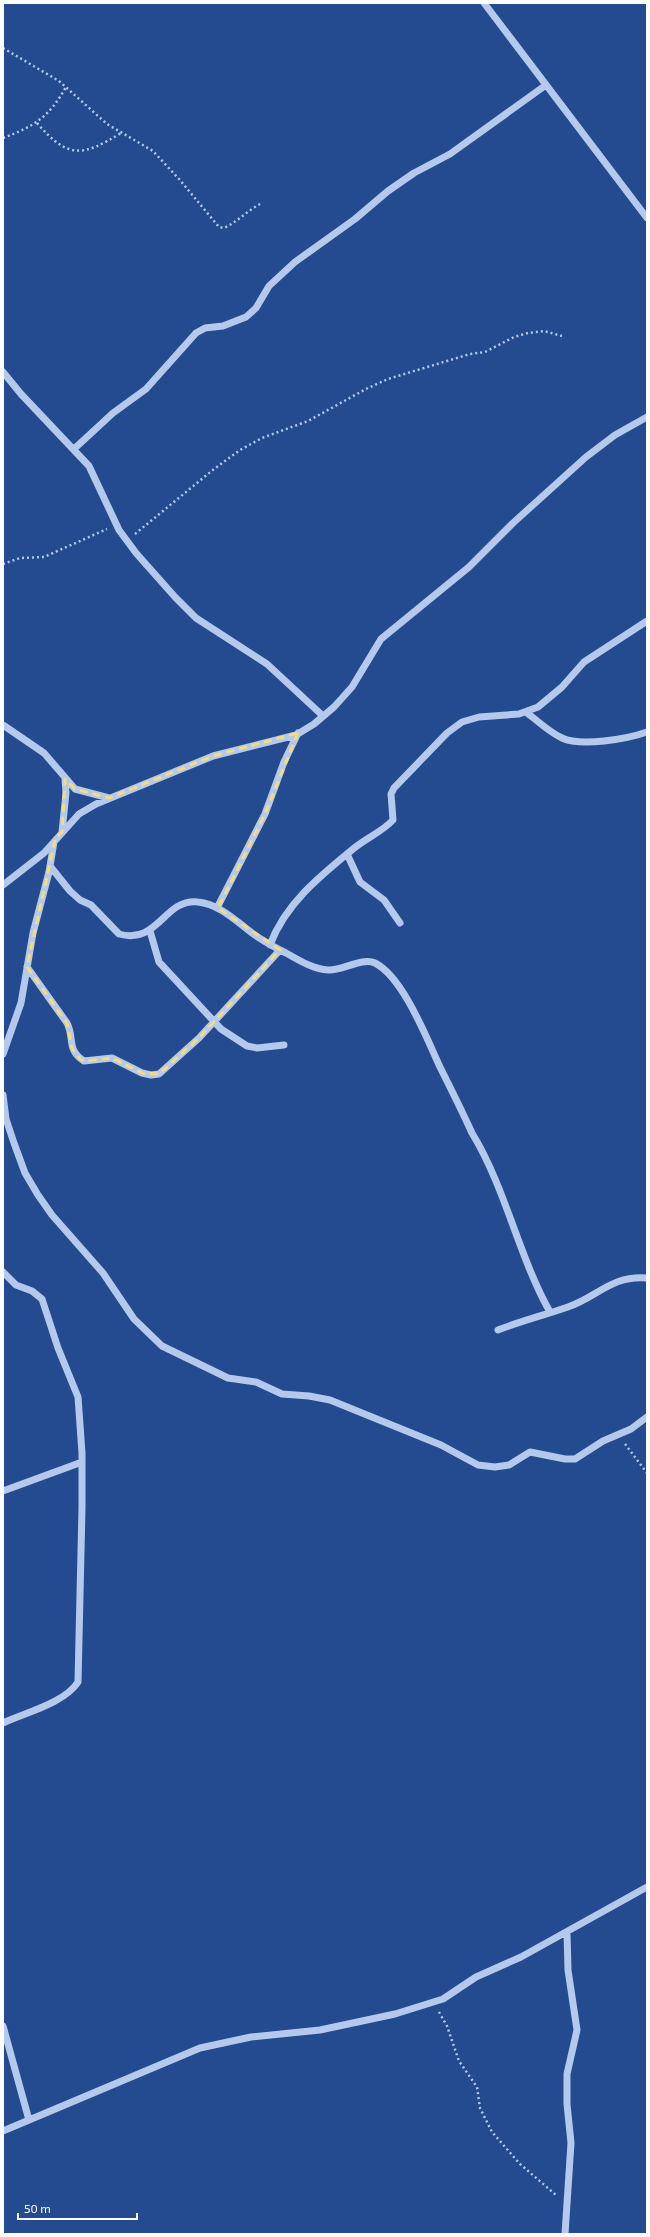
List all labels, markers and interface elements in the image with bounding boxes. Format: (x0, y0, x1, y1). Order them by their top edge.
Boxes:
scale bar (18, 2195, 137, 2221)
text: 50 m (24, 2201, 51, 2215)

